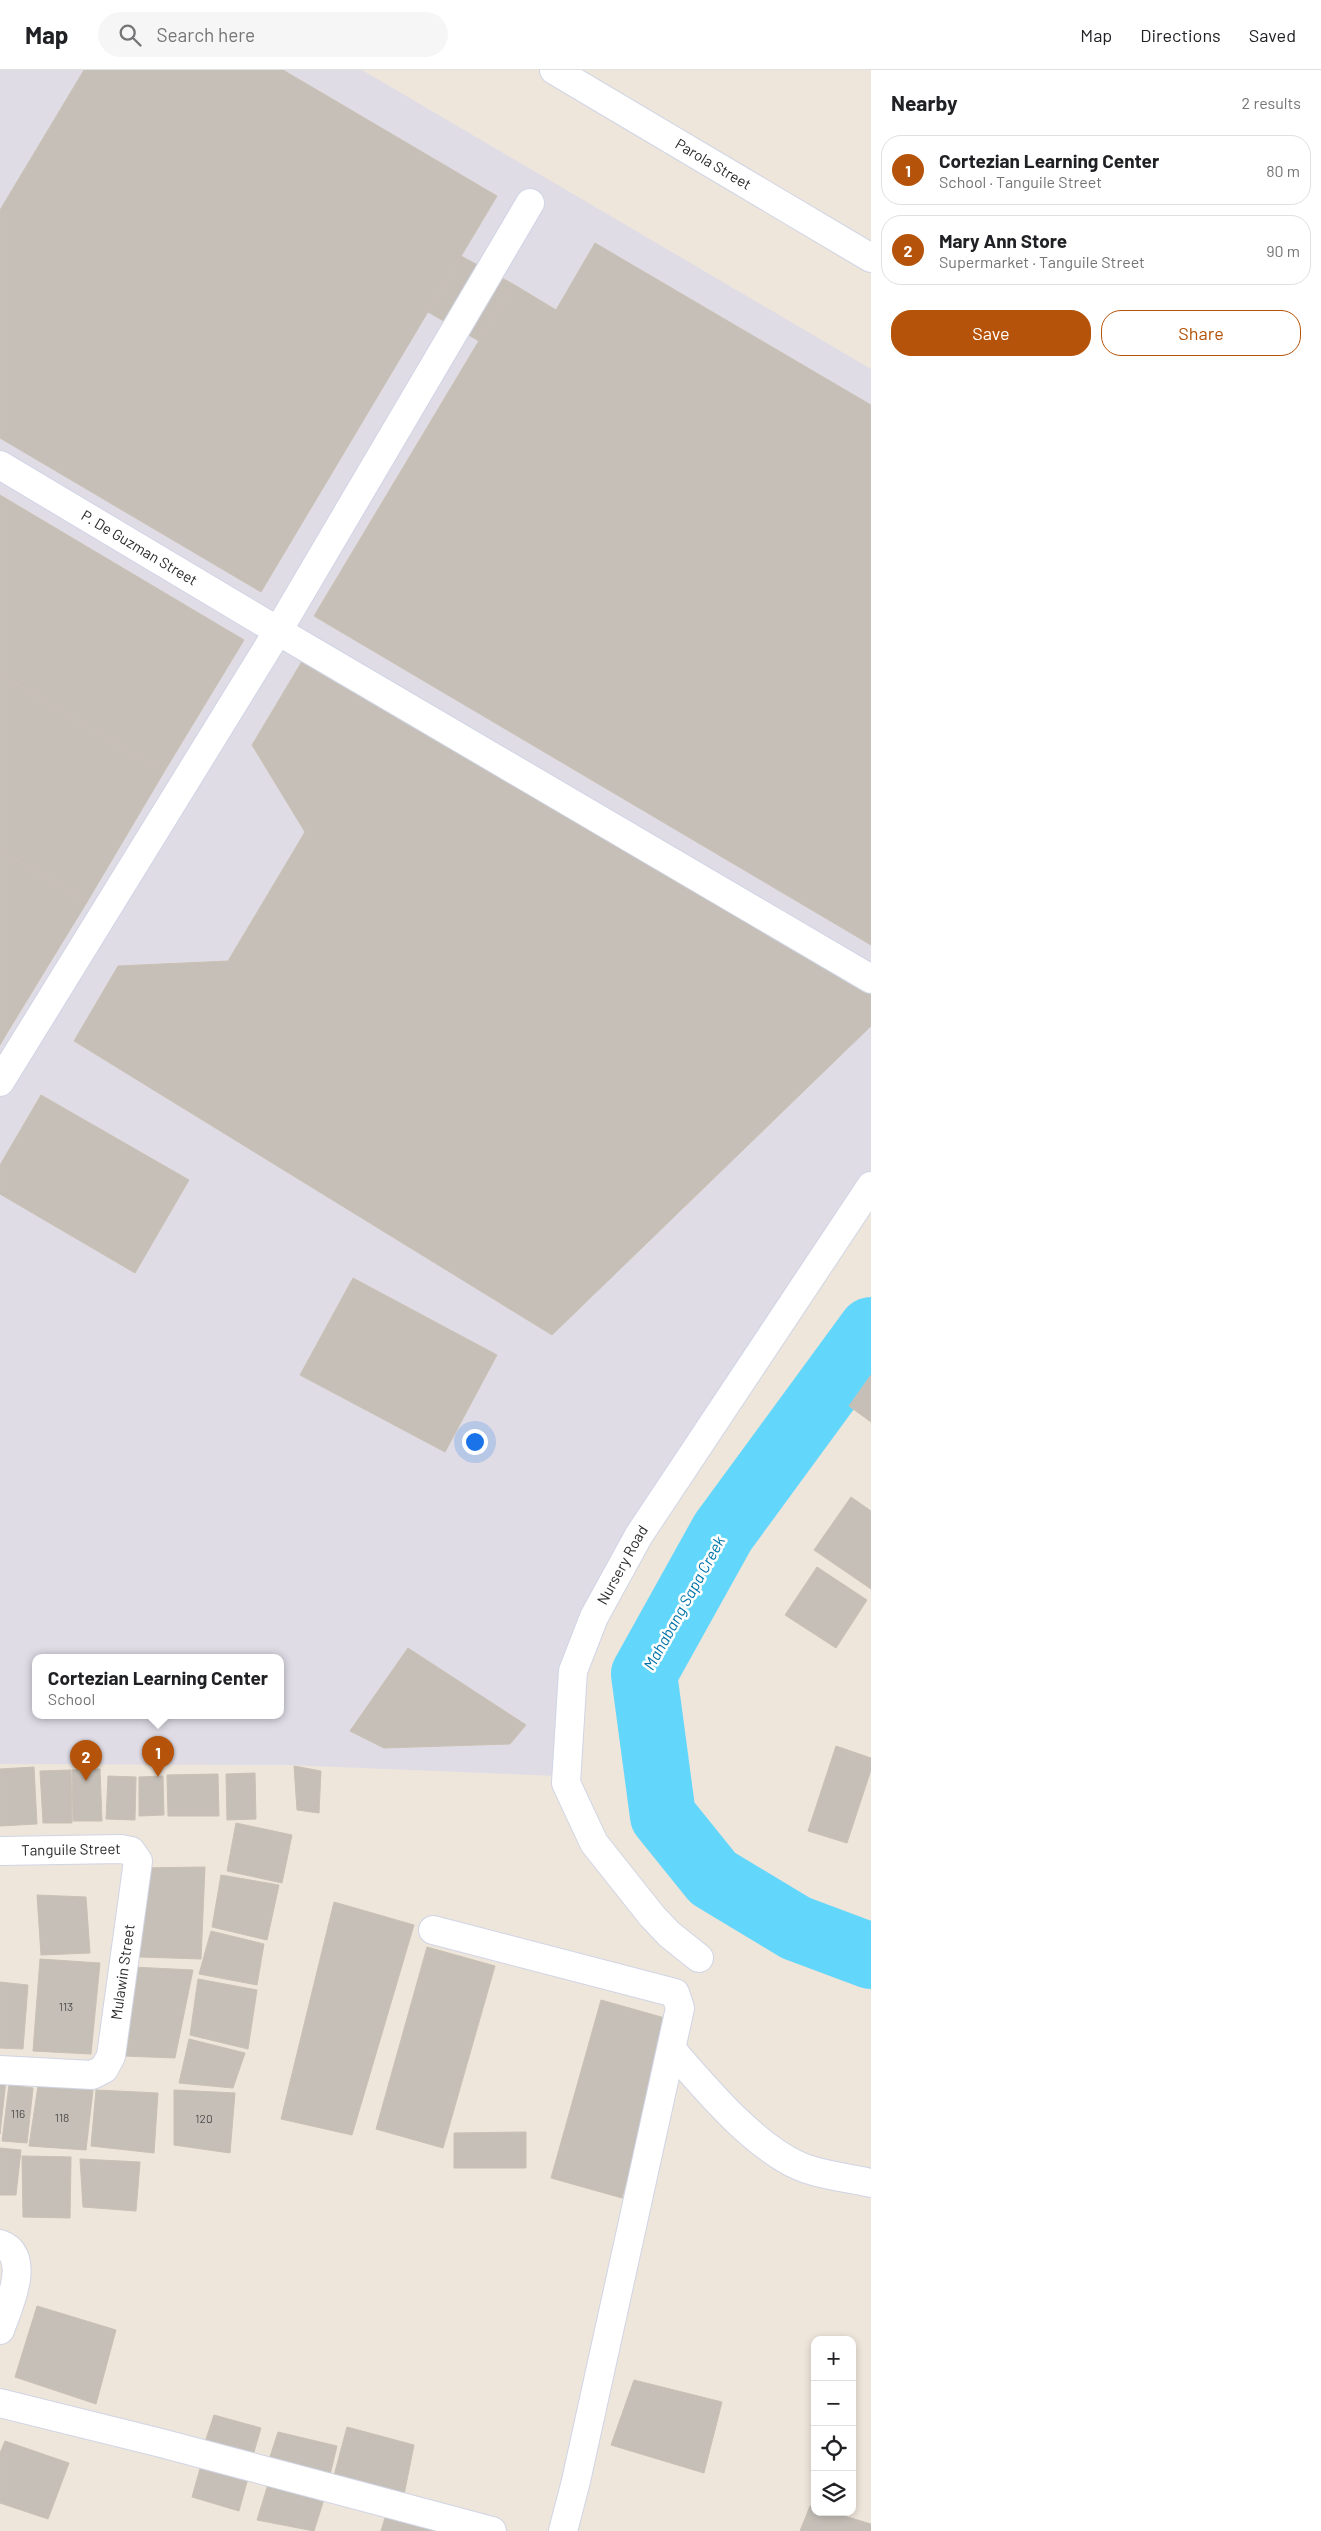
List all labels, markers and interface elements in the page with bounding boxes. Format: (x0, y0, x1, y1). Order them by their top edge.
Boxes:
search box (98, 12, 448, 57)
text: Map (25, 20, 68, 49)
icon: search (116, 21, 144, 49)
text: Search here (156, 23, 255, 46)
text: Map (1080, 24, 1112, 46)
text: Directions (1140, 24, 1221, 46)
text: Saved (1249, 24, 1296, 46)
text: Nearby (891, 90, 957, 115)
text: 2 results (1242, 93, 1301, 112)
street label: Parola Street (672, 134, 755, 193)
text: Cortezian Learning Center (939, 149, 1159, 172)
text: 1 (905, 161, 911, 180)
text: 80 m (1266, 161, 1300, 180)
text: School · Tanguile Street (939, 172, 1102, 191)
text: Mary Ann Store (939, 229, 1067, 252)
text: 2 (904, 241, 912, 260)
text: 90 m (1266, 241, 1300, 260)
text: Supermarket · Tanguile Street (939, 252, 1145, 271)
button: Save (891, 310, 1091, 356)
button: Share (1101, 310, 1301, 356)
street label: P. De Guzman Street (78, 506, 201, 589)
your location (462, 1429, 488, 1455)
street label: Nursery Road (593, 1521, 651, 1607)
water label: Mahabang Sapa Creek (639, 1532, 728, 1673)
popup (32, 1654, 284, 1719)
text: Cortezian Learning Center (48, 1666, 268, 1689)
text: School (48, 1689, 95, 1708)
pin: 1 (142, 1736, 174, 1777)
pin: 2 (70, 1740, 102, 1781)
street label: Tanguile Street (21, 1839, 121, 1859)
street label: Mulawin Street (106, 1923, 138, 2021)
house number: 113 (59, 1999, 73, 2013)
house number: 116 (11, 2106, 25, 2120)
house number: 118 (55, 2110, 69, 2124)
house number: 120 (195, 2111, 213, 2125)
map controls (811, 2336, 856, 2516)
button: + (811, 2336, 856, 2381)
button: − (811, 2381, 856, 2426)
button: locate (811, 2426, 856, 2471)
button: layers (811, 2471, 856, 2516)

